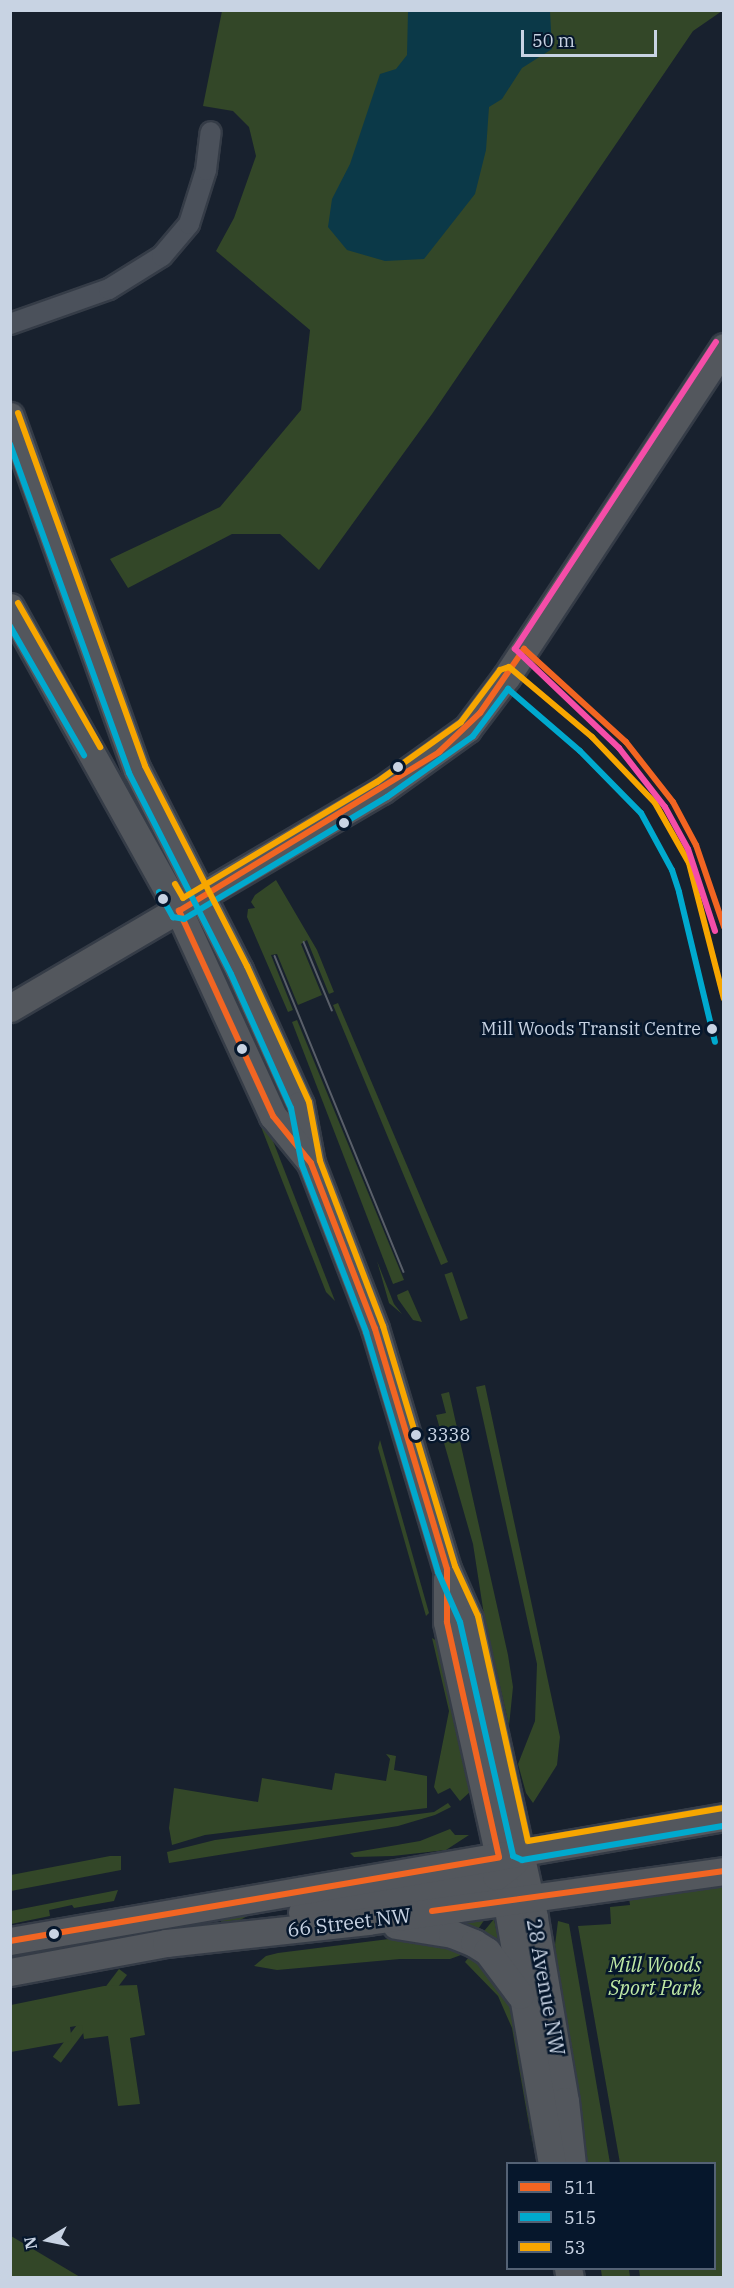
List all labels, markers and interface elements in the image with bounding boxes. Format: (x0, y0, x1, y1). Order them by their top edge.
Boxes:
scale bar (524, 18, 660, 56)
text: 50 m (532, 29, 575, 52)
unlabelled marker (392, 761, 404, 773)
unlabelled marker (338, 817, 350, 829)
unlabelled marker (157, 893, 169, 905)
place label: Mill Woods Transit Centre (481, 1018, 701, 1040)
marker: Mill Woods Transit Centre (706, 1023, 718, 1035)
unlabelled marker (236, 1043, 248, 1055)
place label: 3338 (427, 1424, 470, 1446)
marker: 3338 (410, 1429, 422, 1441)
street label: 66 Street NW (286, 1903, 412, 1941)
street label: 28 Avenue NW (522, 1917, 570, 2057)
unlabelled marker (48, 1928, 60, 1940)
park label: Mill Woods Sport Park (608, 1952, 702, 1999)
legend (506, 2162, 716, 2270)
text: 511 (564, 2176, 596, 2199)
text: 515 (564, 2206, 596, 2229)
north arrow (18, 2210, 78, 2270)
text: N (19, 2235, 41, 2251)
text: 53 (564, 2236, 586, 2259)

